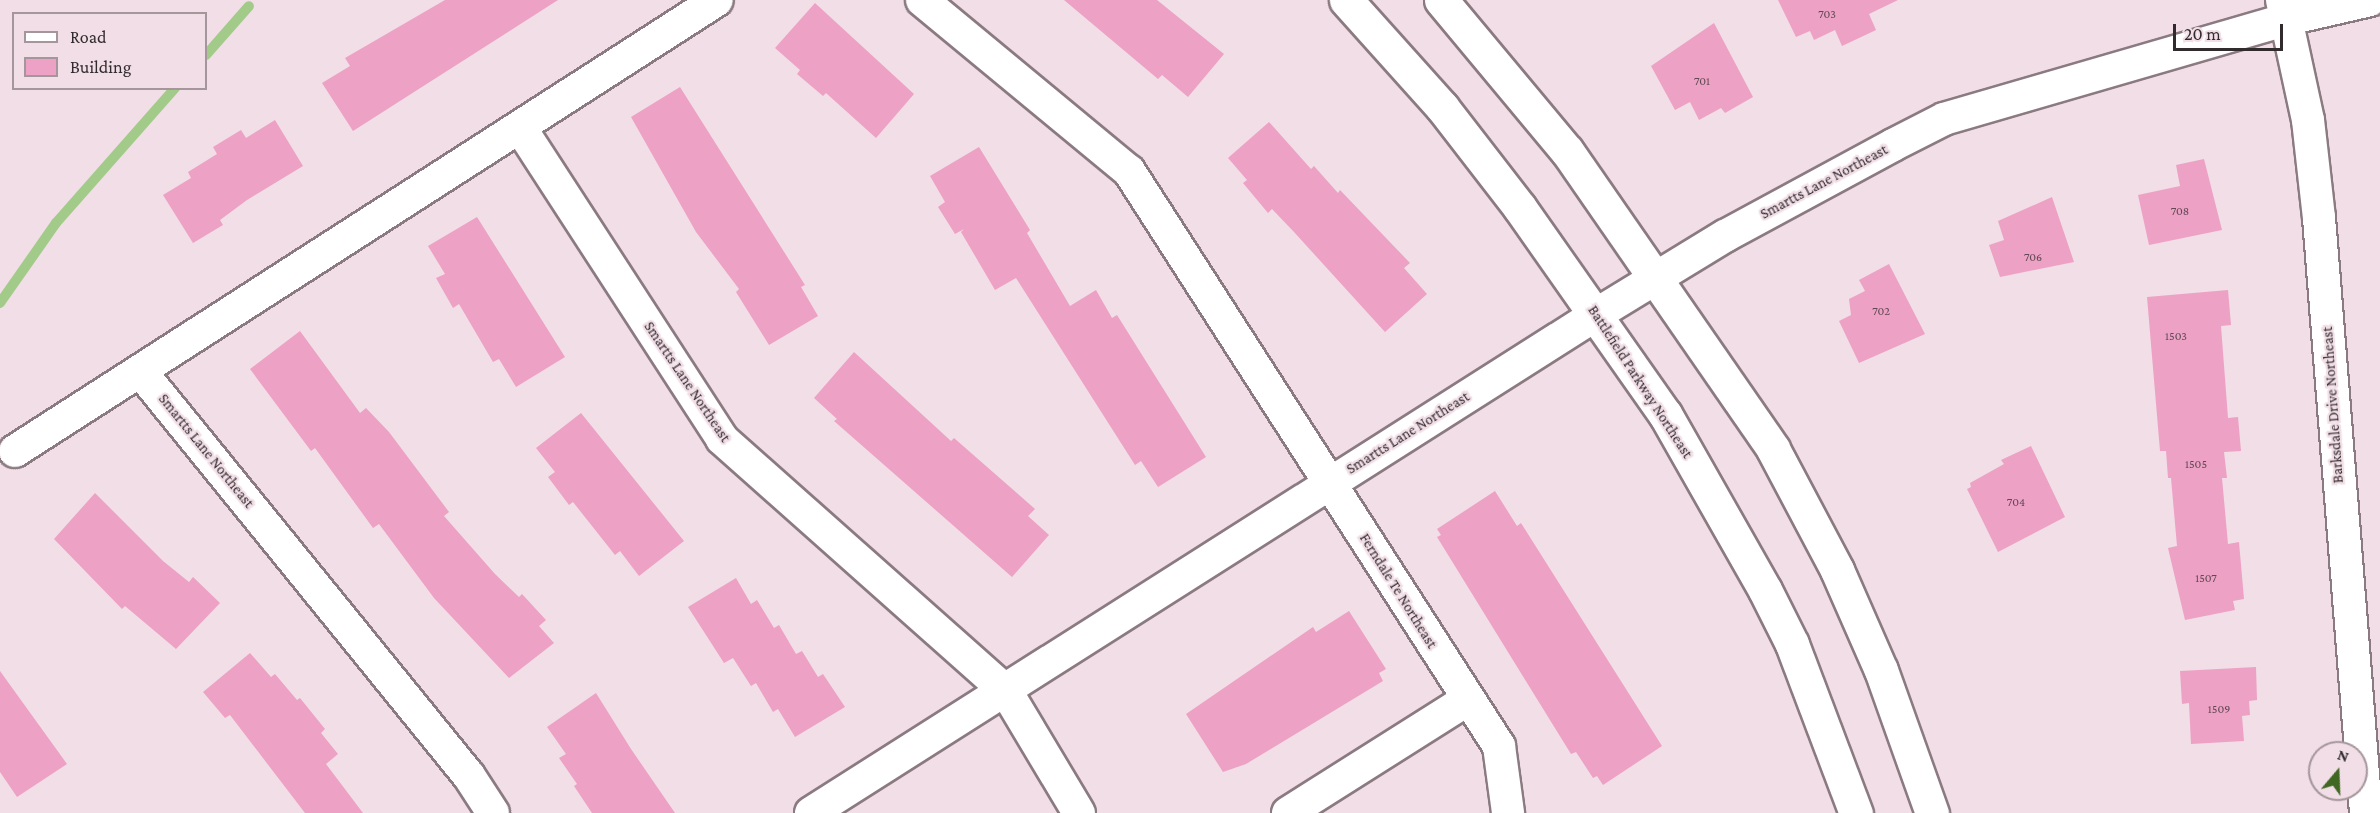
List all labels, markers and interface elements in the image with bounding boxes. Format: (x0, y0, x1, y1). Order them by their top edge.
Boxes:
house number: 703 (1818, 8, 1836, 22)
legend (12, 12, 207, 90)
scale bar (2176, 12, 2286, 50)
text: 20 m (2184, 24, 2221, 44)
text: Road (70, 27, 107, 47)
text: Building (70, 57, 131, 77)
house number: 701 (1694, 75, 1710, 89)
street label: Smartts Lane Northeast (1757, 141, 1891, 223)
house number: 708 (2171, 205, 2189, 219)
house number: 706 (2024, 251, 2042, 265)
street label: Battlefield Parkway Northeast (1584, 302, 1696, 462)
house number: 702 (1872, 305, 1890, 319)
street label: Smartts Lane Northeast (640, 318, 734, 446)
street label: Barksdale Drive Northeast (2319, 326, 2347, 484)
house number: 1503 (2165, 330, 2187, 344)
street label: Smartts Lane Northeast (1343, 388, 1473, 478)
street label: Smartts Lane Northeast (154, 390, 258, 512)
house number: 1505 (2185, 458, 2207, 472)
house number: 704 (2007, 496, 2025, 510)
street label: Ferndale Te Northeast (1355, 530, 1441, 652)
house number: 1507 (2195, 572, 2217, 586)
house number: 1509 (2208, 703, 2230, 717)
north arrow (2308, 741, 2368, 801)
text: N (2335, 746, 2351, 765)

